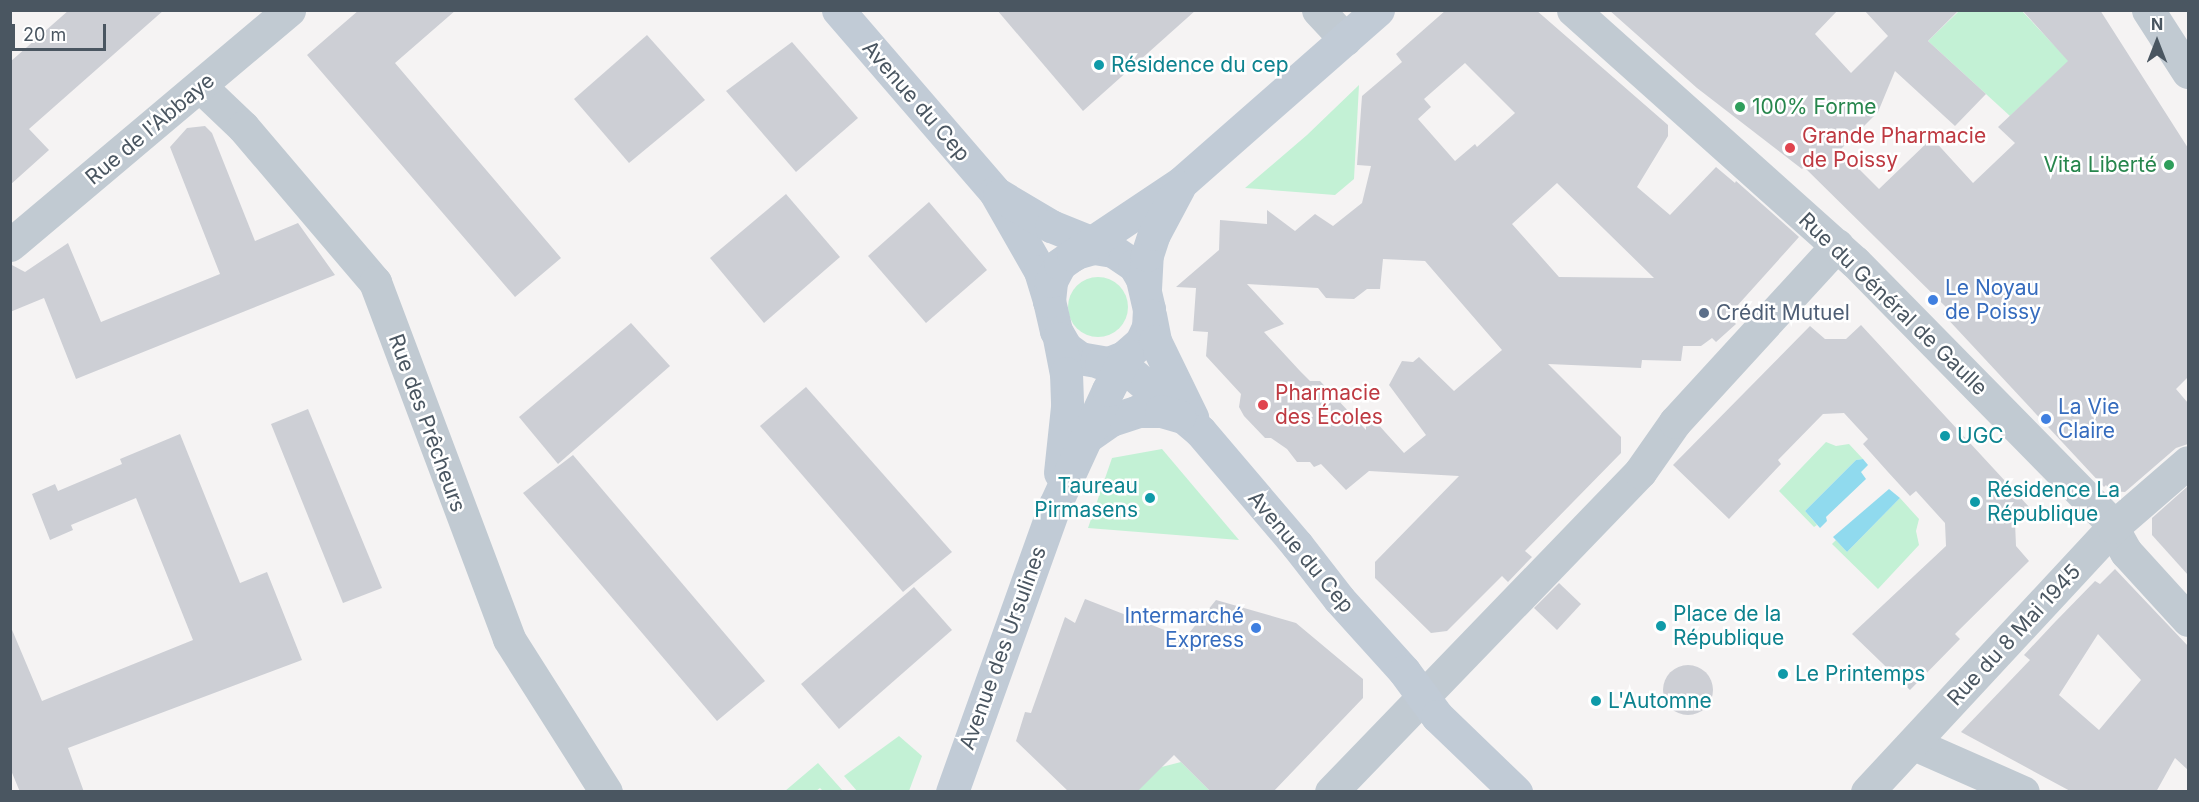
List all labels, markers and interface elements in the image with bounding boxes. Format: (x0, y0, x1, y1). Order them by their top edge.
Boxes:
scale bar (15, 12, 110, 50)
north arrow (2127, 12, 2187, 72)
text: N (2151, 14, 2163, 34)
text: 20 m (23, 24, 66, 45)
street label: Avenue du Cep (857, 36, 975, 166)
place label: Résidence du cep (1111, 52, 1289, 78)
marker: Résidence du cep (1092, 58, 1106, 72)
street label: Rue de l'Abbaye (80, 68, 220, 190)
place label: 100% Forme (1752, 94, 1877, 120)
marker: 100% Forme (1733, 100, 1747, 114)
place label: Grande Pharmacie de Poissy (1802, 123, 1986, 173)
marker: Grande Pharmacie de Poissy (1783, 141, 1797, 155)
place label: Vita Liberté (2044, 152, 2157, 178)
marker: Vita Liberté (2162, 158, 2176, 172)
street label: Rue du Général de Gaulle (1794, 207, 1992, 401)
place label: Le Noyau de Poissy (1945, 275, 2041, 325)
marker: Le Noyau de Poissy (1926, 293, 1940, 307)
place label: Crédit Mutuel (1716, 300, 1850, 326)
marker: Crédit Mutuel (1697, 306, 1711, 320)
street label: Rue des Prêcheurs (383, 331, 471, 515)
place label: Pharmacie des Écoles (1275, 380, 1383, 430)
place label: La Vie Claire (2058, 394, 2119, 444)
marker: Pharmacie des Écoles (1256, 398, 1270, 412)
marker: La Vie Claire (2039, 412, 2053, 426)
place label: UGC (1957, 423, 2004, 449)
marker: UGC (1938, 429, 1952, 443)
place label: Taureau Pirmasens (1034, 473, 1138, 523)
place label: Résidence La République (1987, 477, 2120, 527)
street label: Avenue du Cep (1243, 486, 1359, 618)
marker: Taureau Pirmasens (1143, 491, 1157, 505)
marker: Résidence La République (1968, 495, 1982, 509)
street label: Avenue des Ursulines (954, 543, 1052, 753)
street label: Rue du 8 Mai 1945 (1942, 559, 2086, 711)
place label: Place de la République (1673, 601, 1784, 651)
place label: Intermarché Express (1124, 603, 1244, 653)
marker: Place de la République (1654, 619, 1668, 633)
marker: Intermarché Express (1249, 621, 1263, 635)
place label: Le Printemps (1795, 661, 1925, 687)
marker: Le Printemps (1776, 667, 1790, 681)
place label: L'Automne (1608, 688, 1712, 714)
marker: L'Automne (1589, 694, 1603, 708)

